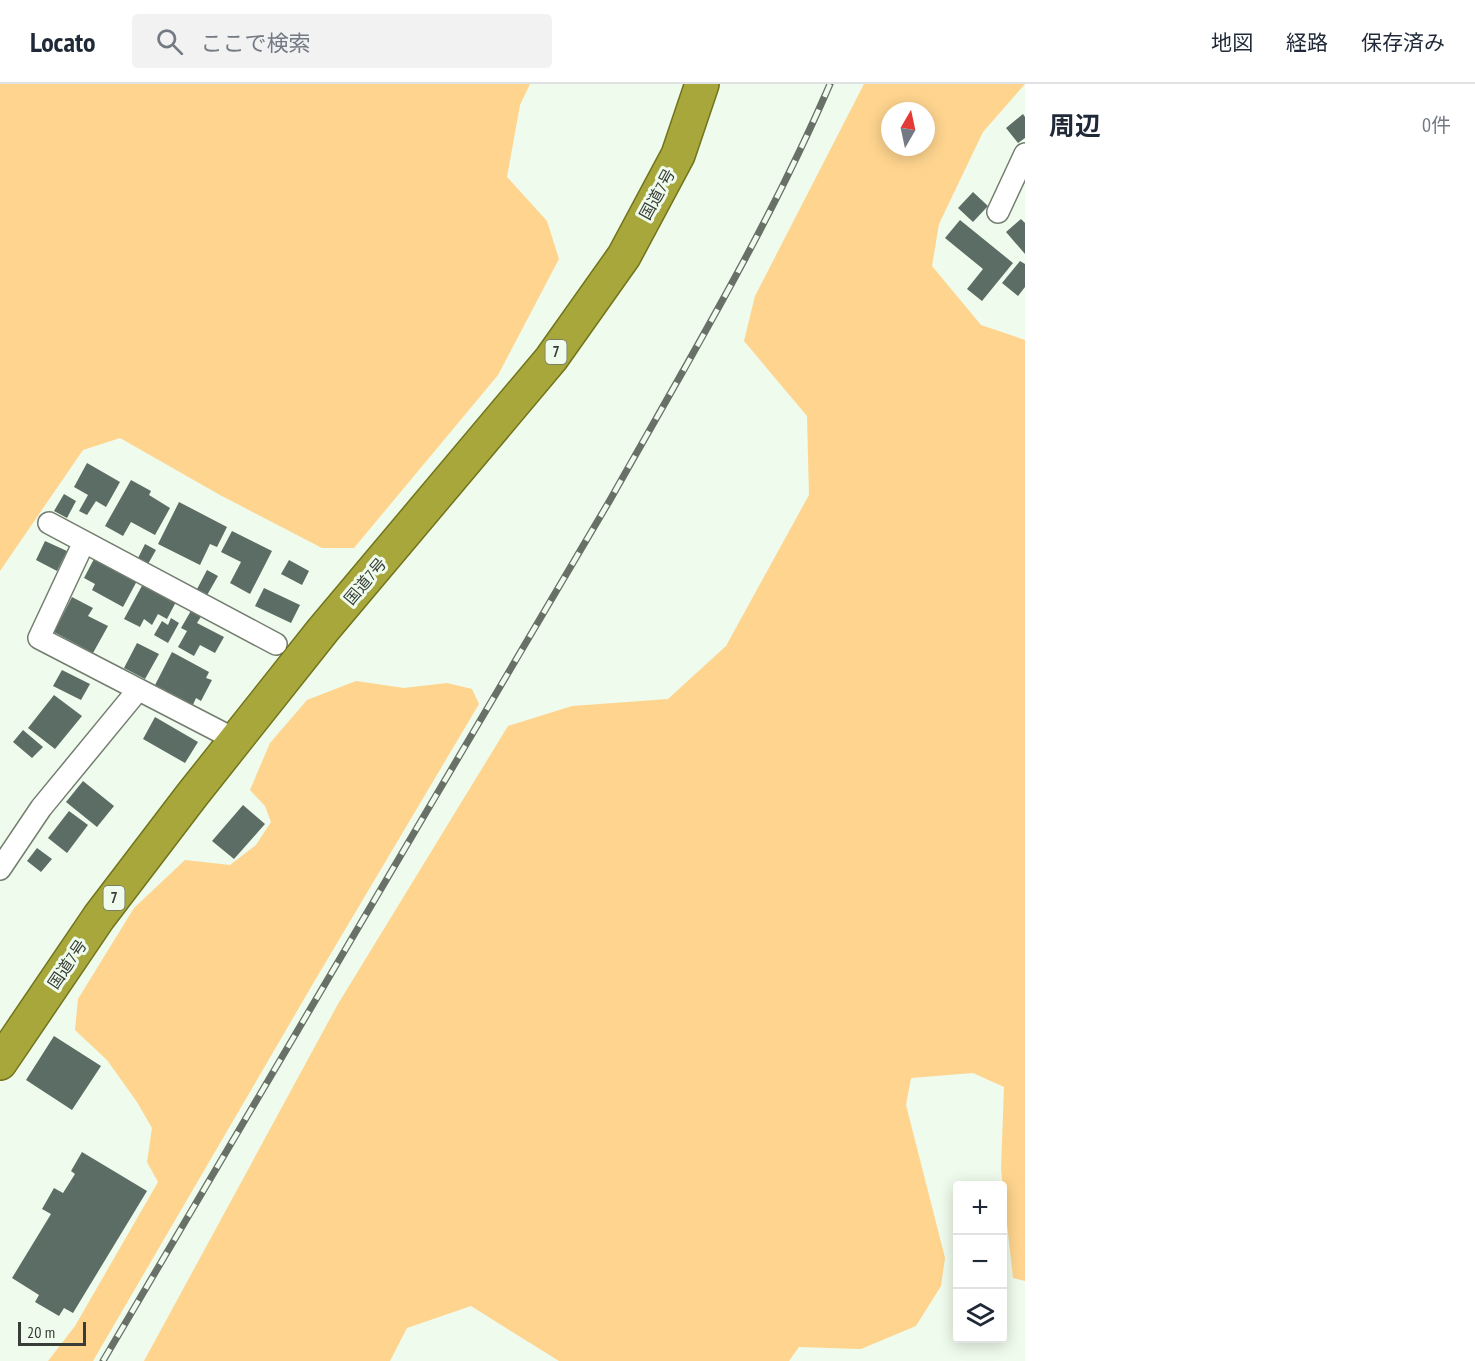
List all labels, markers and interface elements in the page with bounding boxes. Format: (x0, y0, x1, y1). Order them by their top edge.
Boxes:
search box (132, 14, 552, 68)
text: Locato (30, 23, 96, 60)
icon: search (153, 25, 186, 58)
text: ここで検索 (201, 29, 311, 57)
text: 地図 (1211, 29, 1253, 56)
text: 経路 (1286, 29, 1328, 56)
text: 保存済み (1361, 29, 1445, 56)
north arrow (881, 102, 935, 156)
text: 周辺 (1049, 109, 1101, 142)
text: 0件 (1422, 112, 1451, 138)
street label: 国道7号 (635, 165, 679, 223)
road number: 7 (546, 340, 566, 364)
street label: 国道7号 (340, 553, 390, 609)
road number: 7 (104, 886, 124, 910)
street label: 国道7号 (43, 936, 91, 992)
map controls (953, 1181, 1007, 1343)
button: + (953, 1181, 1007, 1235)
button: − (953, 1235, 1007, 1289)
button: layers (953, 1289, 1007, 1343)
scale bar (18, 1319, 86, 1346)
text: 20 m (27, 1322, 55, 1342)

